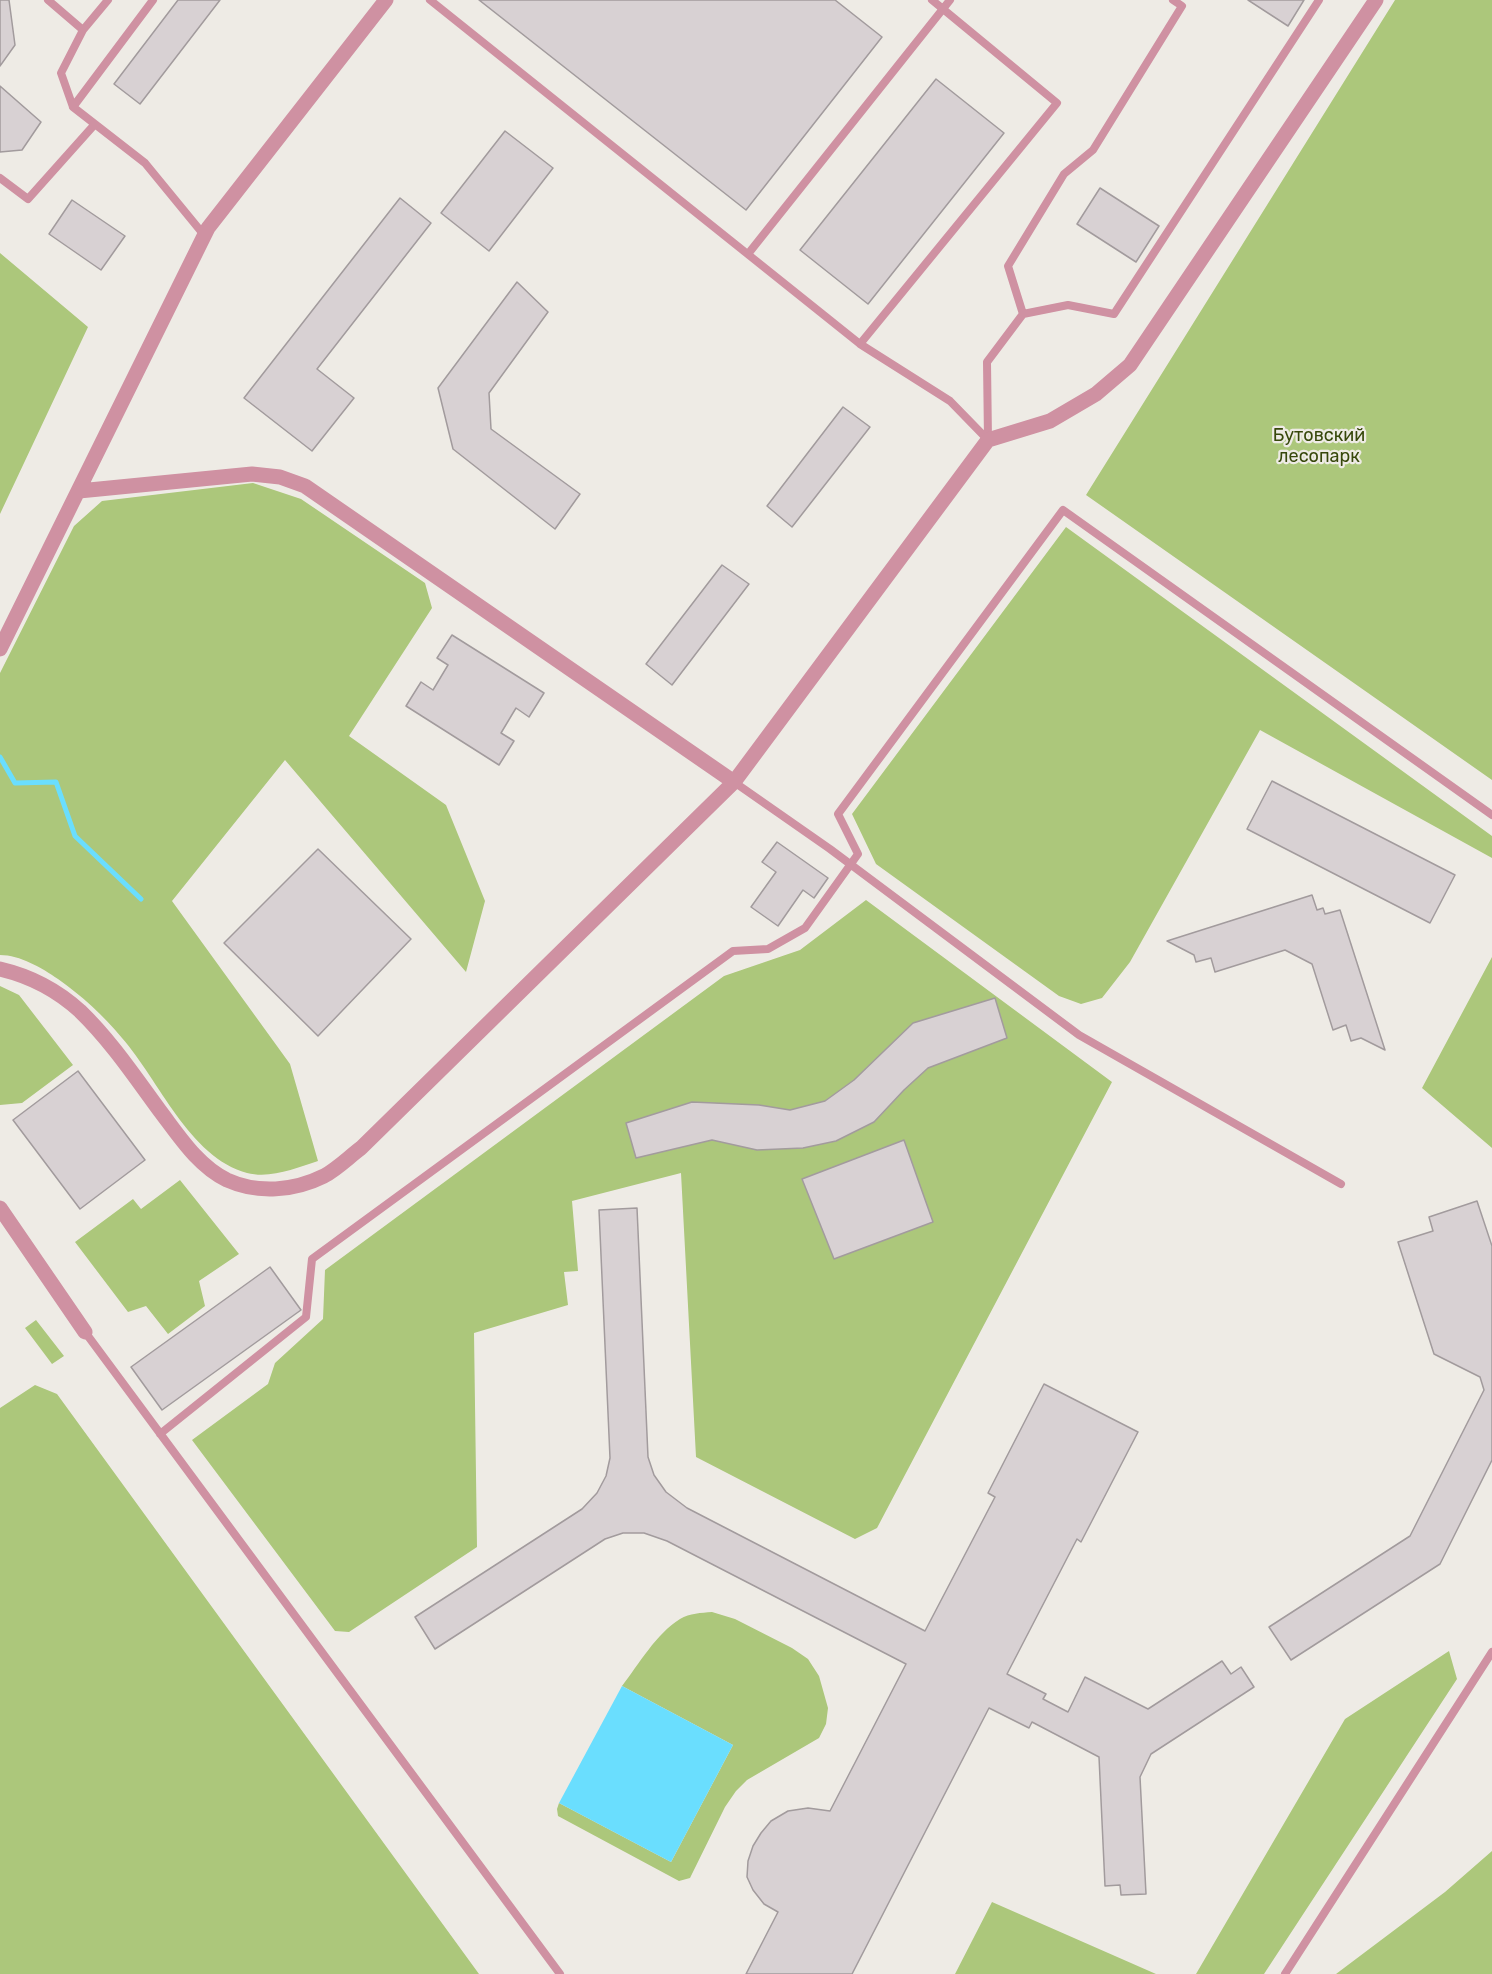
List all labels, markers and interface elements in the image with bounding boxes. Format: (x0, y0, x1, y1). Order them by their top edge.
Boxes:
park label: Бутовский лесопарк (1273, 425, 1365, 468)

